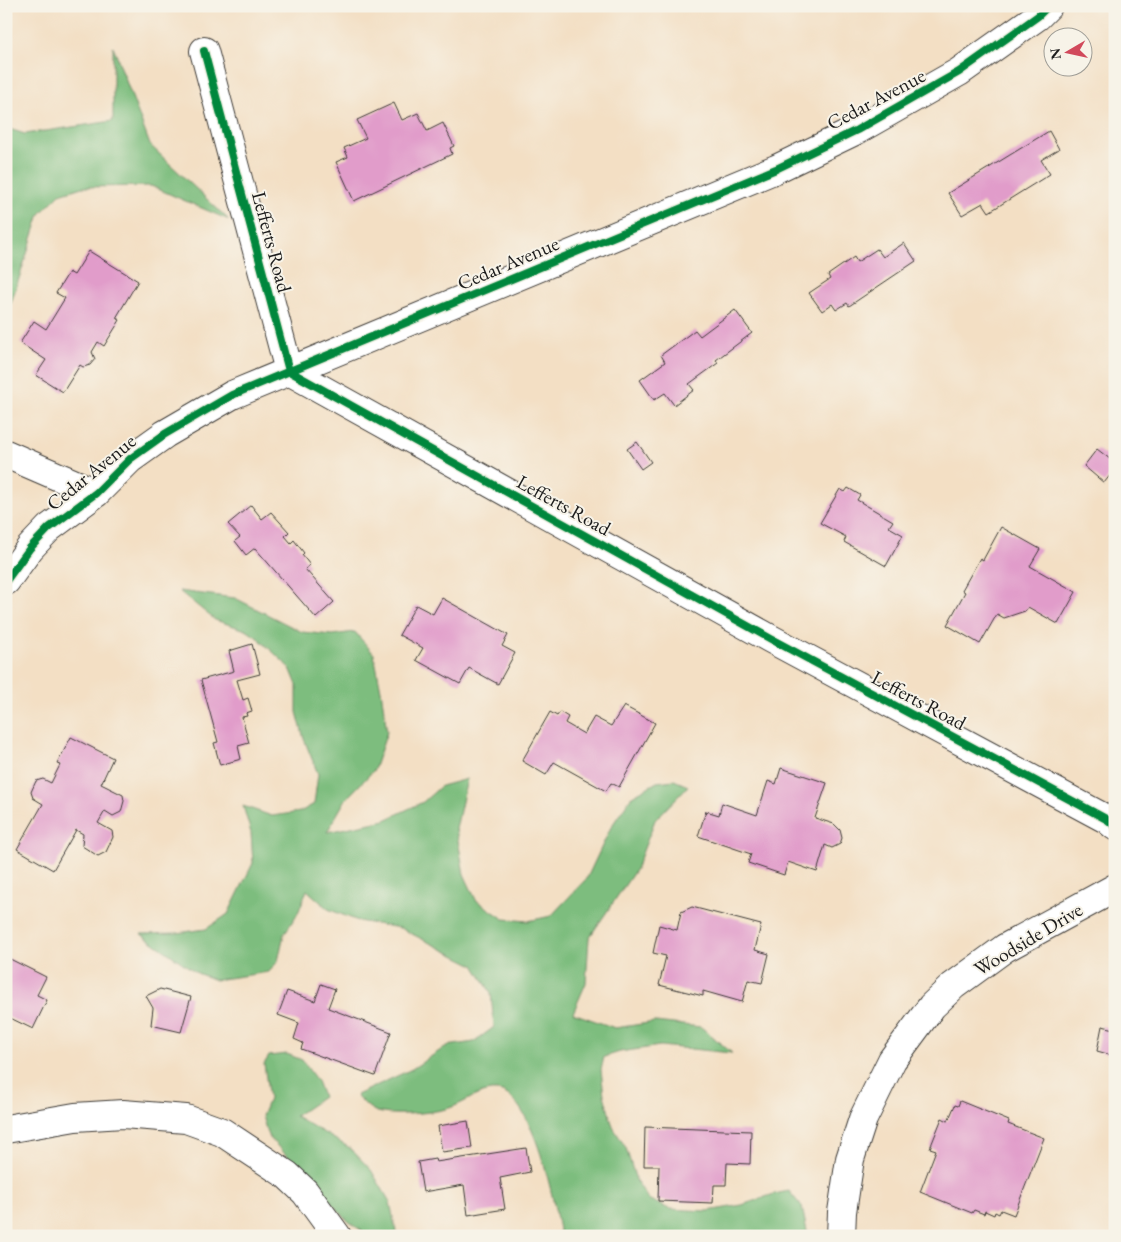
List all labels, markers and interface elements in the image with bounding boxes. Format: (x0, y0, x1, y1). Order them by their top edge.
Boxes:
north arrow (1044, 28, 1094, 78)
text: N (1045, 46, 1065, 61)
street label: Cedar Avenue (822, 62, 930, 136)
street label: Lefferts Road (246, 189, 298, 296)
street label: Cedar Avenue (453, 230, 563, 296)
street label: Cedar Avenue (41, 428, 141, 516)
street label: Lefferts Road (512, 469, 616, 542)
street label: Lefferts Road (867, 664, 972, 736)
street label: Woodside Drive (969, 896, 1087, 982)

